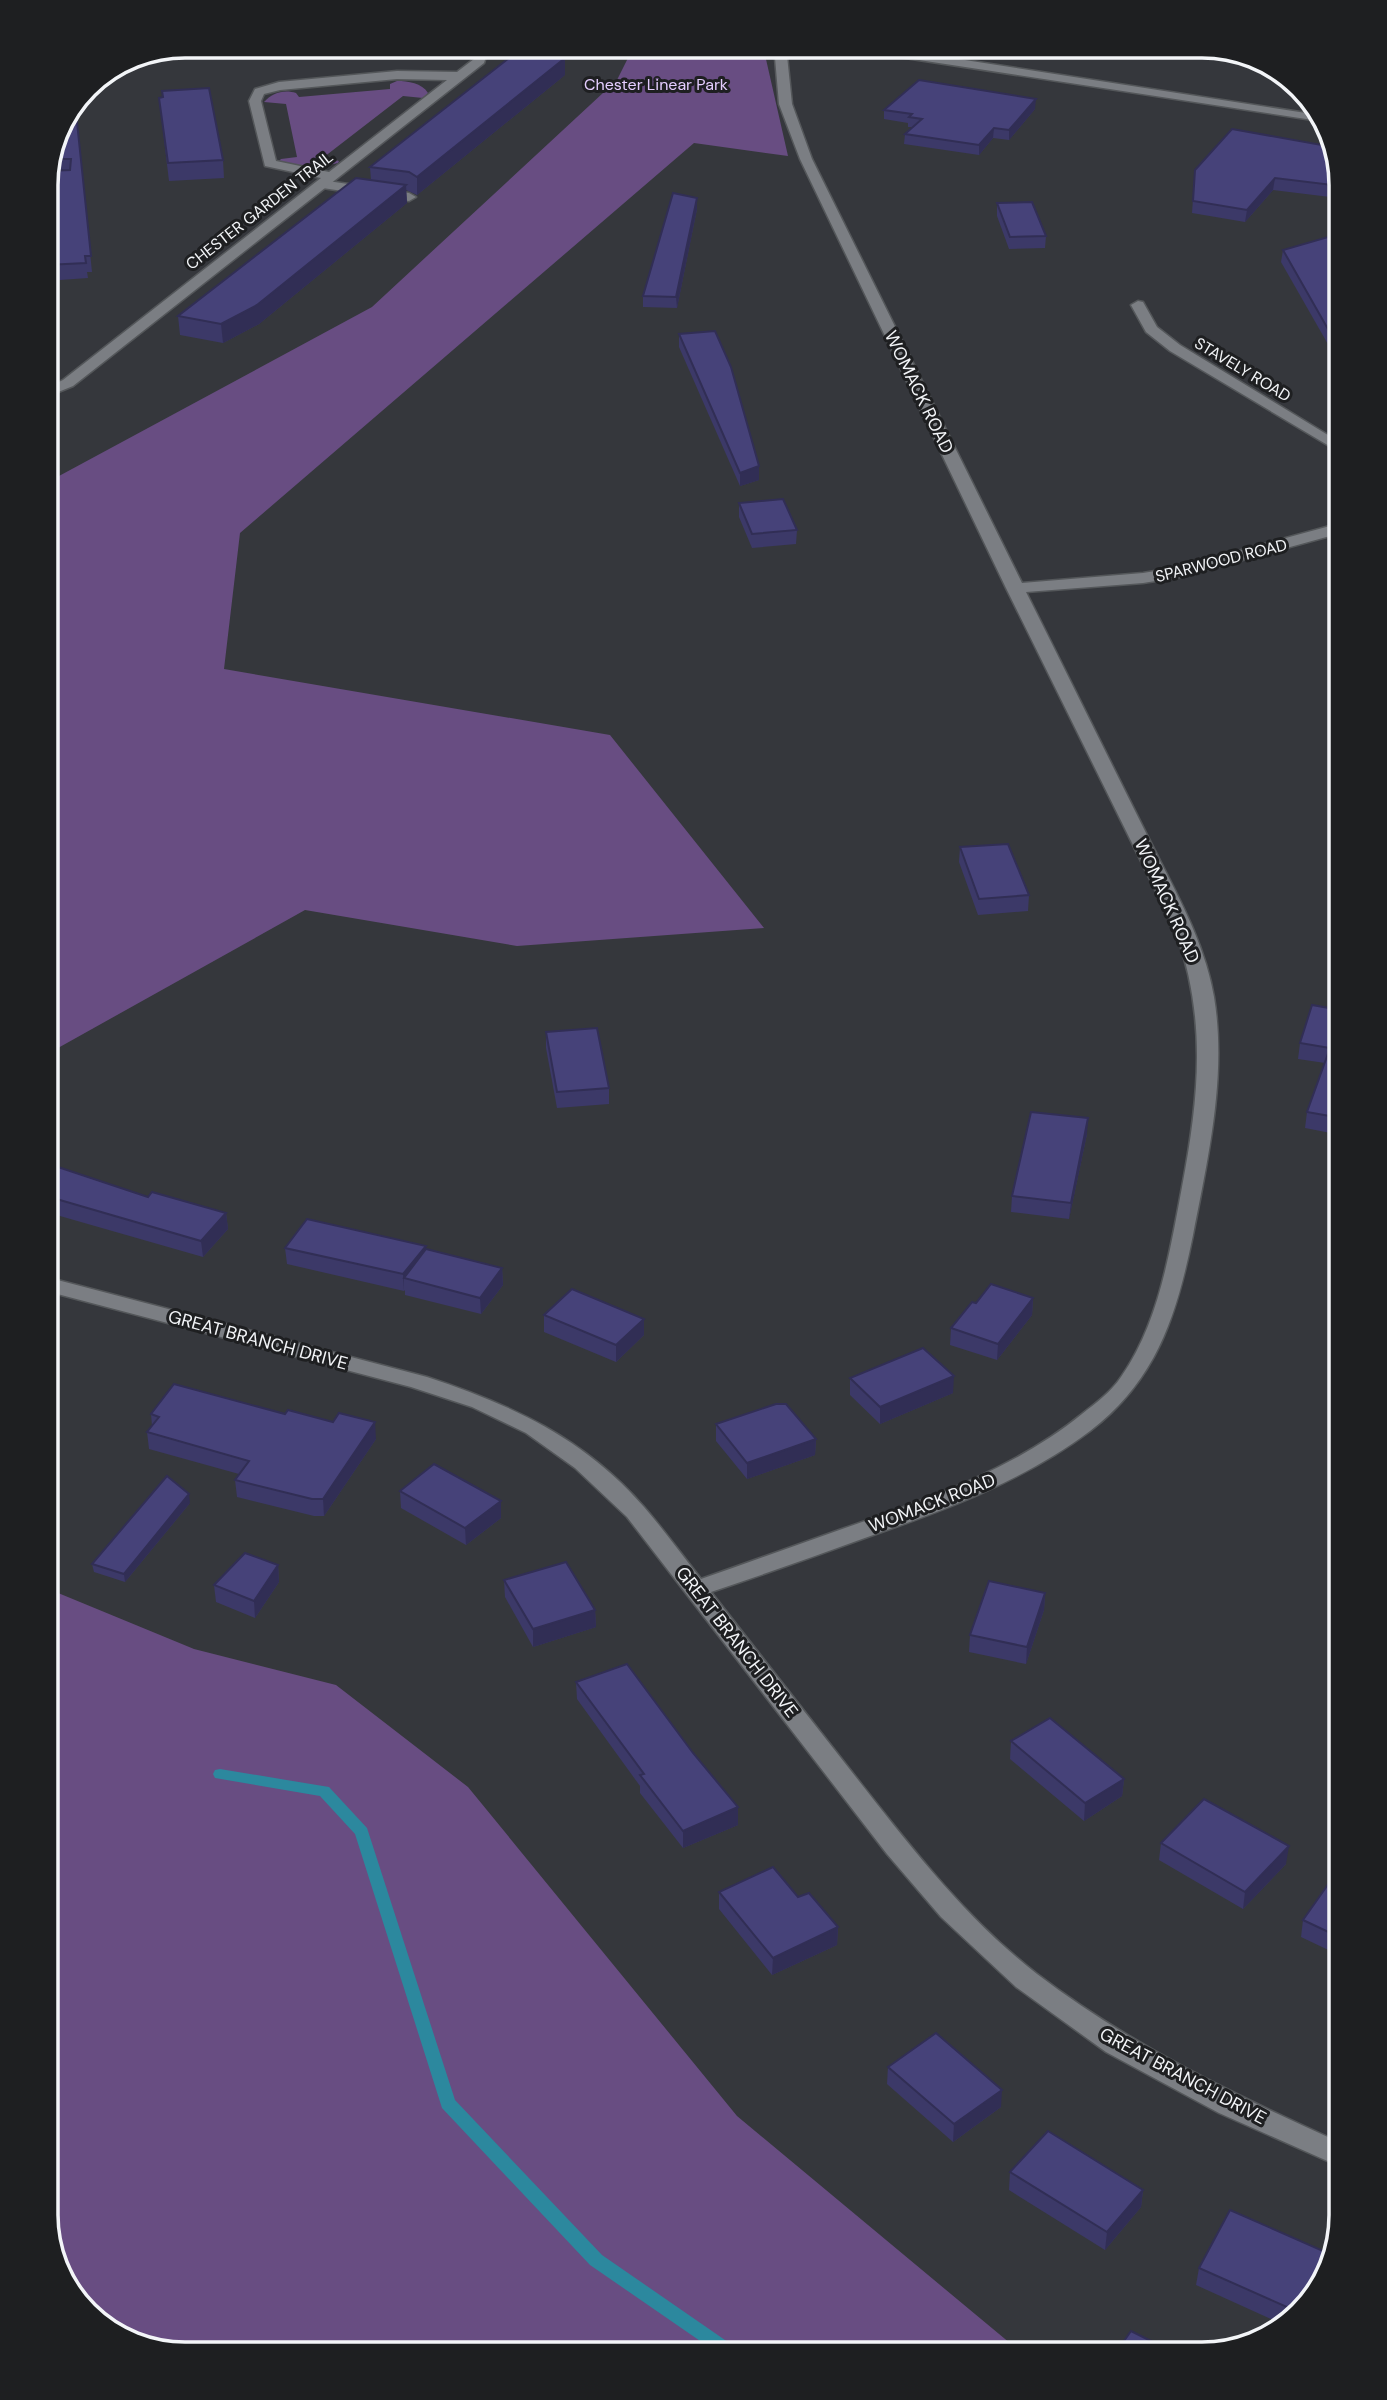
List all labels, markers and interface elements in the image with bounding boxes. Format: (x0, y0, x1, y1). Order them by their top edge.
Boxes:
park label: Chester Linear Park (584, 74, 728, 95)
street label: CHESTER GARDEN TRAIL (181, 146, 337, 274)
street label: WOMACK ROAD (879, 327, 959, 457)
street label: STAVELY ROAD (1191, 332, 1295, 406)
street label: SPARWOOD ROAD (1153, 534, 1289, 587)
street label: WOMACK ROAD (1129, 835, 1205, 967)
street label: GREAT BRANCH DRIVE (165, 1304, 351, 1376)
street label: WOMACK ROAD (865, 1468, 999, 1538)
street label: GREAT BRANCH DRIVE (670, 1562, 804, 1722)
street label: GREAT BRANCH DRIVE (1096, 2022, 1270, 2130)

